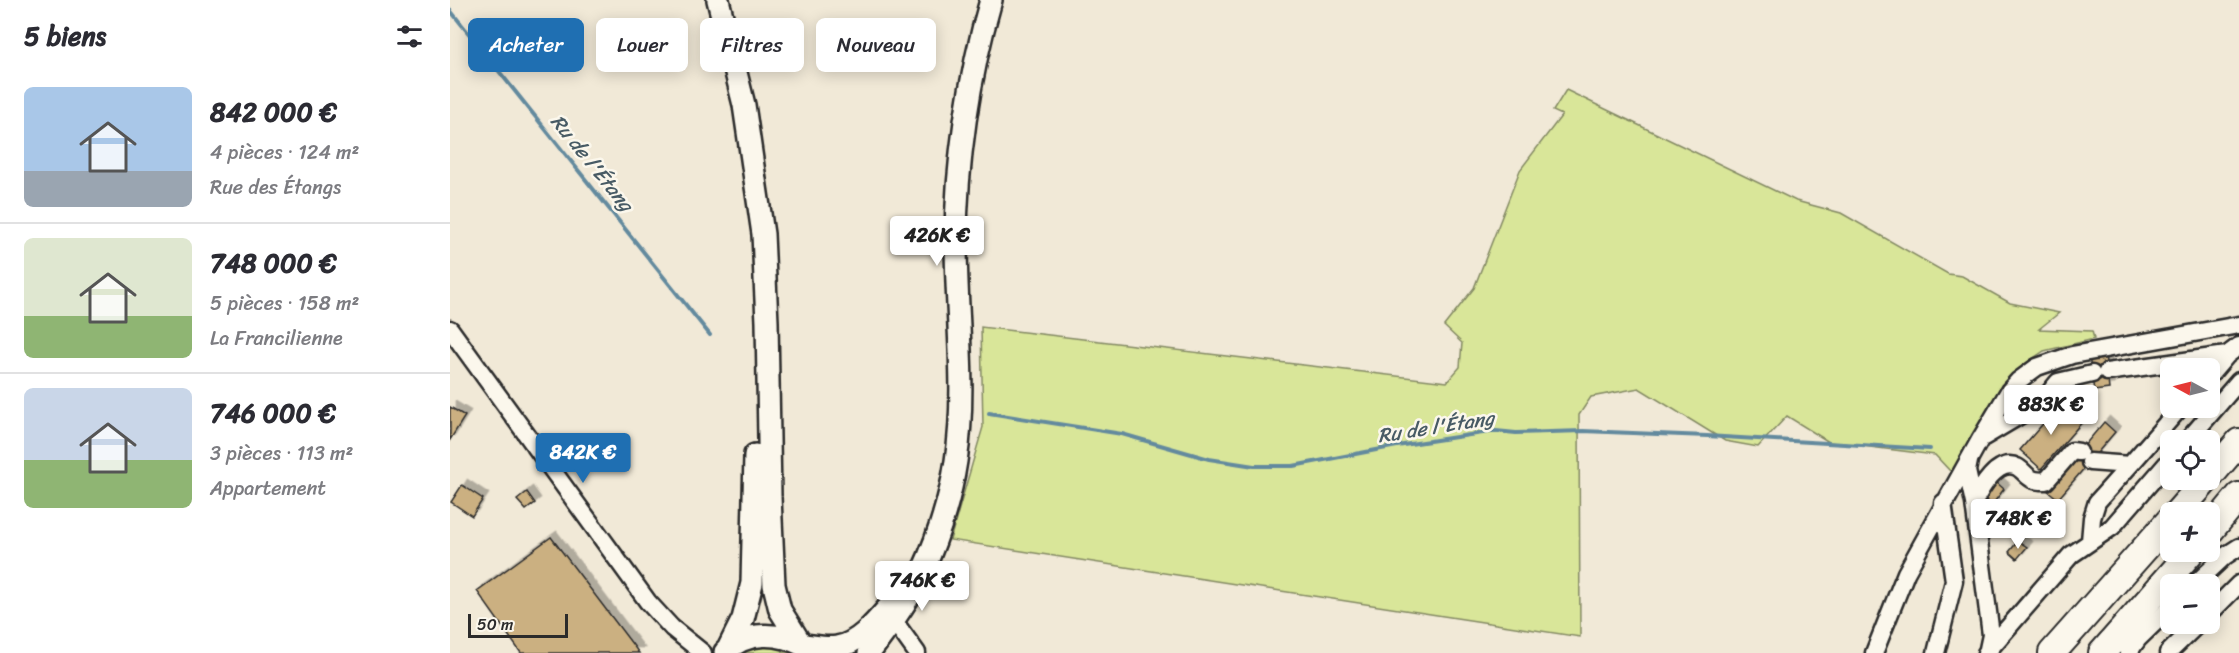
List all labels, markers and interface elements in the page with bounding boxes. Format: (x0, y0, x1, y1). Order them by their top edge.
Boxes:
text: 5 biens (24, 13, 106, 59)
chip: Acheter (468, 18, 584, 72)
chip: Louer (596, 18, 688, 72)
chip: Filtres (700, 18, 804, 72)
chip: Nouveau (816, 18, 936, 72)
icon: filters (393, 20, 426, 53)
text: 842 000 € (210, 89, 337, 135)
water label: Ru de l'Étang (541, 106, 644, 221)
icon: home (72, 111, 144, 183)
text: 4 pièces · 124 m² (210, 135, 359, 170)
text: Rue des Étangs (210, 170, 341, 205)
pin: 426K € (888, 216, 986, 267)
text: 426K € (904, 218, 970, 253)
text: 748 000 € (210, 240, 337, 286)
icon: home (72, 262, 144, 334)
text: 5 pièces · 158 m² (210, 286, 359, 321)
text: La Francilienne (210, 321, 343, 356)
north arrow (2160, 358, 2220, 418)
map controls (2160, 358, 2220, 634)
pin: 883K € (2002, 385, 2100, 436)
text: 883K € (2018, 387, 2084, 422)
text: 746 000 € (210, 390, 336, 436)
water label: Ru de l'Étang (1375, 400, 1499, 453)
icon: home (72, 412, 144, 484)
button: locate (2160, 430, 2220, 490)
pin: 842K € (534, 433, 632, 484)
text: 842K € (550, 435, 616, 470)
text: 3 pièces · 113 m² (210, 436, 353, 471)
text: Appartement (210, 471, 326, 506)
pin: 748K € (1969, 499, 2067, 550)
text: 748K € (1985, 501, 2051, 536)
button: + (2160, 502, 2220, 562)
pin: 746K € (873, 561, 971, 612)
text: 746K € (889, 563, 955, 598)
button: − (2160, 574, 2220, 634)
text: 50 m (477, 610, 513, 639)
scale bar (468, 611, 568, 638)

